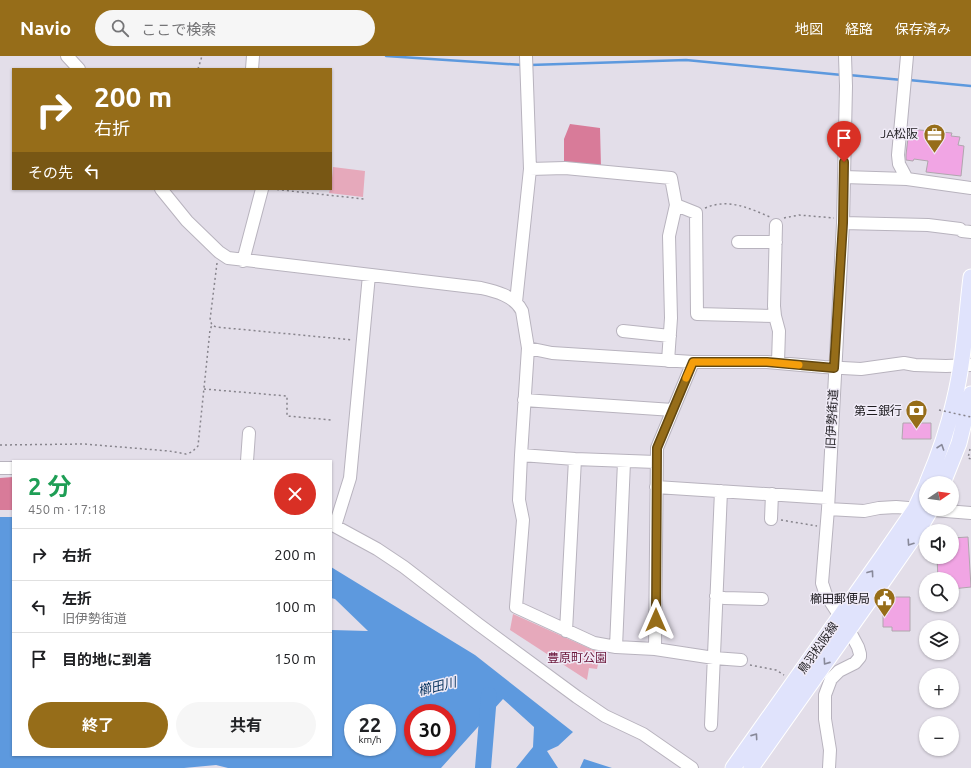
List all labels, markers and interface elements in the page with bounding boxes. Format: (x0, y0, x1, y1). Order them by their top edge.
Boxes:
search box (95, 10, 375, 46)
text: Navio (20, 17, 71, 39)
icon: search (109, 17, 131, 39)
text: ここで検索 (141, 21, 216, 38)
text: 地図 (795, 21, 823, 37)
text: 経路 (845, 21, 873, 37)
text: 保存済み (895, 21, 951, 37)
text: 200 m (94, 81, 172, 112)
icon: right (28, 84, 80, 136)
text: 右折 (94, 118, 130, 138)
pin (827, 121, 861, 162)
office icon: JA松阪 (921, 121, 947, 154)
icon: arrive (833, 127, 855, 149)
place label: JA松阪 (880, 127, 918, 140)
icon: left (81, 160, 103, 182)
text: その先 (28, 164, 73, 181)
street label: 旧伊勢街道 (823, 389, 840, 449)
bank icon: 第三銀行 (904, 398, 930, 431)
place label: 第三銀行 (854, 404, 902, 417)
one-way arrow (936, 443, 945, 450)
text: 2 分 (28, 473, 71, 500)
button: close (274, 473, 316, 515)
north arrow (919, 476, 959, 516)
map controls (919, 476, 959, 756)
text: 450 m · 17:18 (28, 502, 106, 516)
button: sound (919, 524, 959, 564)
one-way arrow (907, 539, 915, 546)
icon: right (28, 544, 50, 566)
text: 200 m (274, 546, 316, 563)
text: 右折 (62, 547, 92, 564)
one-way arrow (866, 570, 873, 577)
button: search (919, 572, 959, 612)
public building icon: 櫛田郵便局 (872, 586, 898, 619)
text: 左折 (62, 590, 92, 607)
place label: 櫛田郵便局 (810, 592, 870, 605)
icon: left (28, 596, 50, 618)
text: 100 m (274, 598, 316, 615)
position arrow (635, 599, 677, 641)
text: 旧伊勢街道 (62, 611, 127, 625)
street label: 鳥羽松阪線 (795, 619, 840, 676)
button: layers (919, 620, 959, 660)
icon: arrive (28, 648, 50, 670)
text: 150 m (274, 650, 316, 667)
text: 目的地に到着 (62, 651, 152, 668)
park label: 豊原町公園 (547, 651, 607, 664)
one-way arrow (824, 657, 831, 664)
button: + (919, 668, 959, 708)
water label: 櫛田川 (416, 674, 460, 698)
button: 終了 (28, 702, 168, 748)
button: 共有 (176, 702, 316, 748)
speed limit sign: 30 (404, 704, 456, 756)
text: 22 (359, 713, 381, 736)
button: − (919, 716, 959, 756)
one-way arrow (750, 733, 757, 740)
text: km/h (358, 734, 382, 745)

